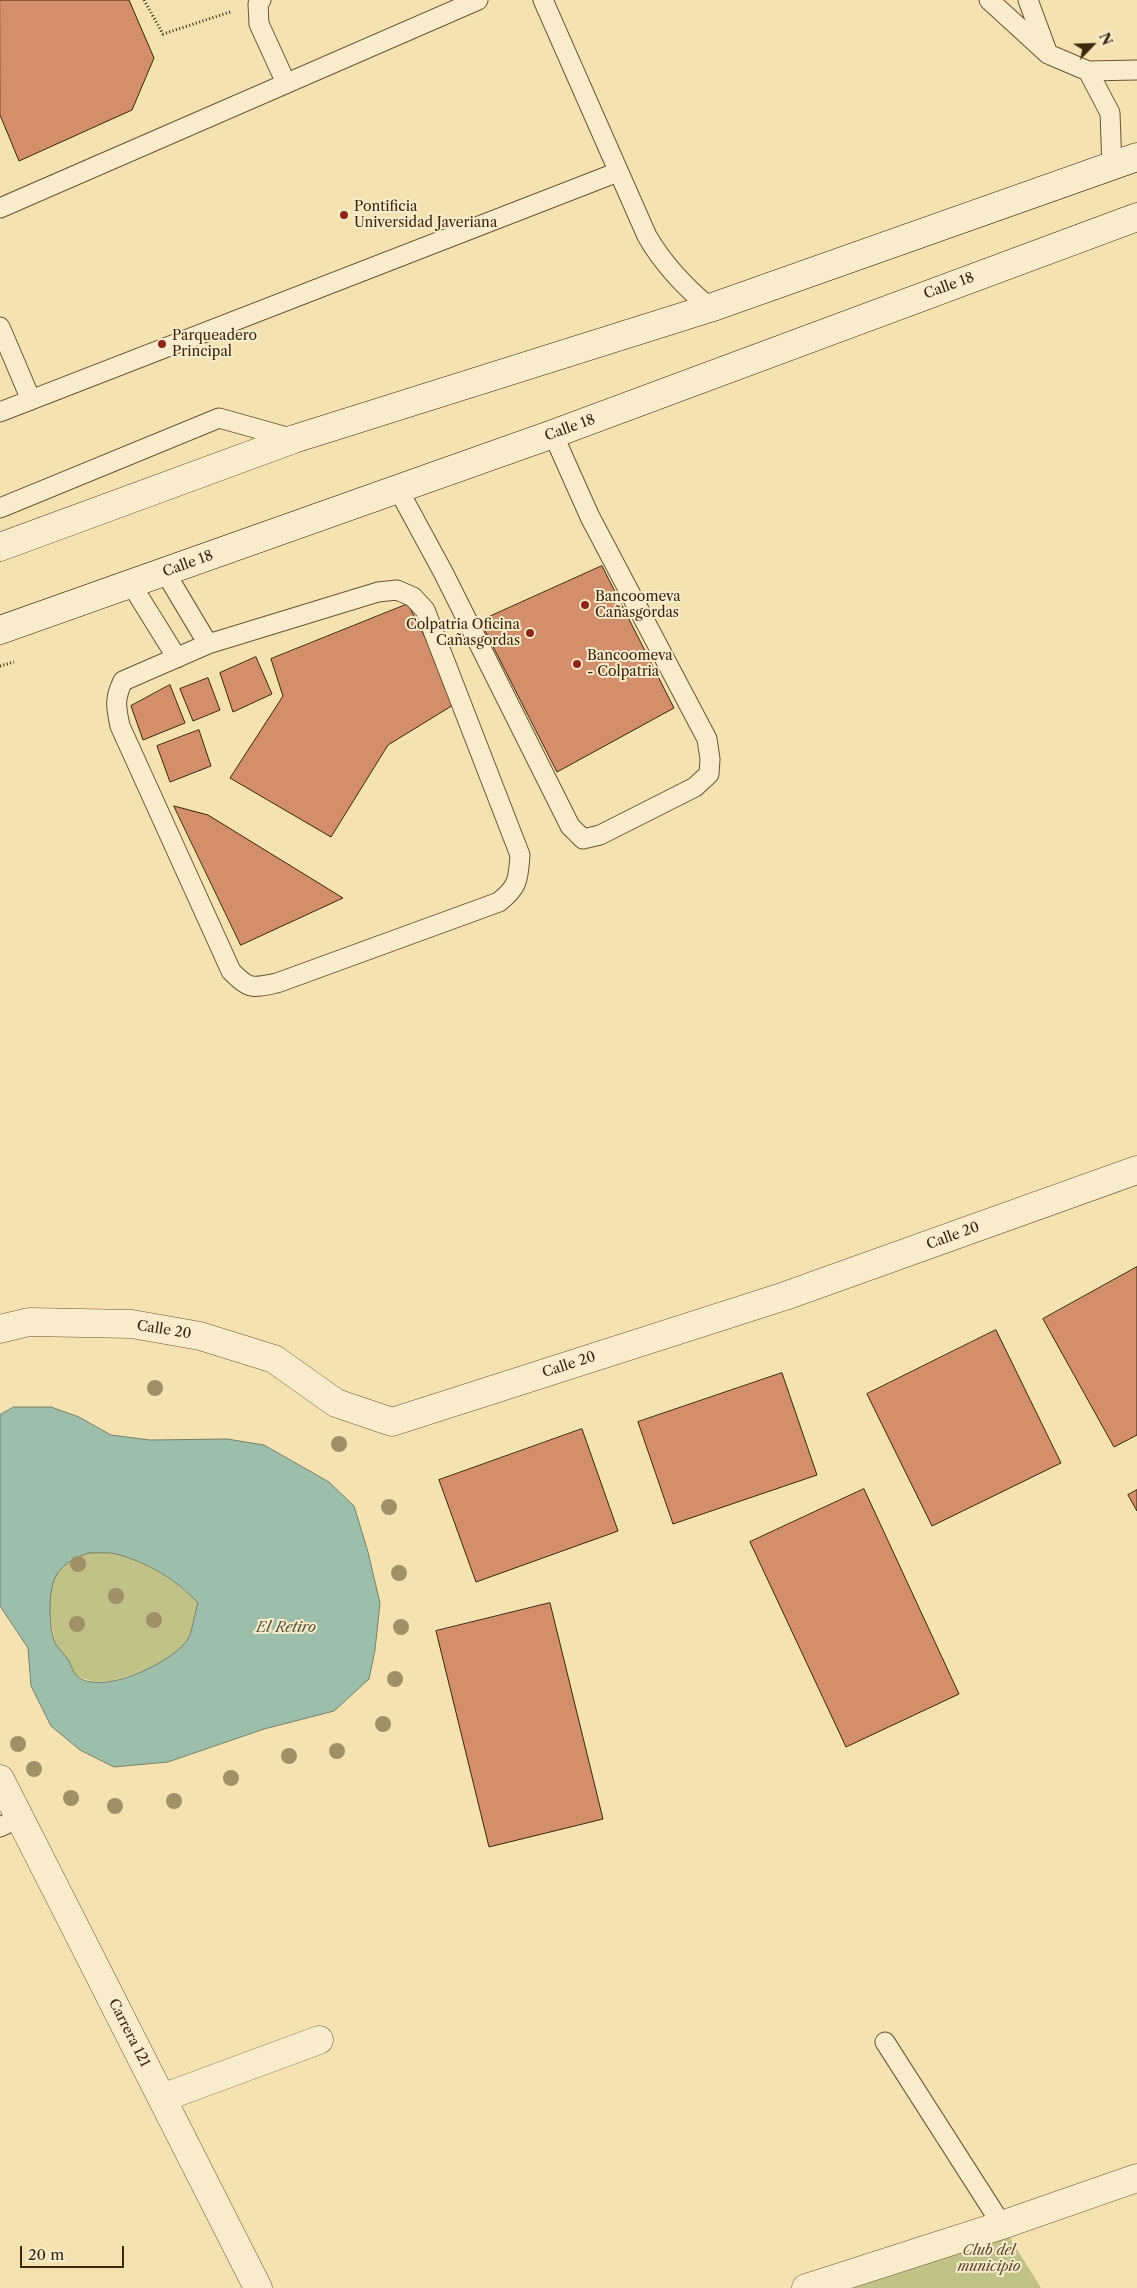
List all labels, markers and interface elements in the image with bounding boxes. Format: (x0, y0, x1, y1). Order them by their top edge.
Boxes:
north arrow (1067, 20, 1117, 70)
text: N (1095, 30, 1116, 48)
place label: Pontificia Universidad Javeriana (354, 199, 497, 232)
marker: Pontificia Universidad Javeriana (338, 209, 350, 221)
street label: Calle 18 (922, 269, 976, 303)
place label: Parqueadero Principal (172, 328, 257, 361)
marker: Parqueadero Principal (156, 338, 168, 350)
street label: Calle 18 (543, 411, 597, 445)
street label: Calle 18 (161, 547, 215, 581)
place label: Bancoomeva Cañasgordas (595, 589, 681, 622)
marker: Bancoomeva Cañasgordas (579, 599, 591, 611)
place label: Colpatria Oficina Cañasgordas (406, 617, 520, 650)
marker: Colpatria Oficina Cañasgordas (524, 627, 536, 639)
place label: Bancoomeva - Colpatria (587, 648, 673, 680)
marker: Bancoomeva - Colpatria (571, 658, 583, 670)
street label: Calle 20 (924, 1219, 982, 1253)
street label: Calle 20 (136, 1317, 192, 1343)
street label: Calle 20 (540, 1349, 598, 1381)
water label: El Retiro (256, 1619, 316, 1637)
street label: Carrera 121 (105, 1996, 153, 2070)
scale bar (22, 2236, 126, 2268)
park label: Club del municipio (958, 2243, 1020, 2276)
text: 20 m (28, 2245, 64, 2264)

